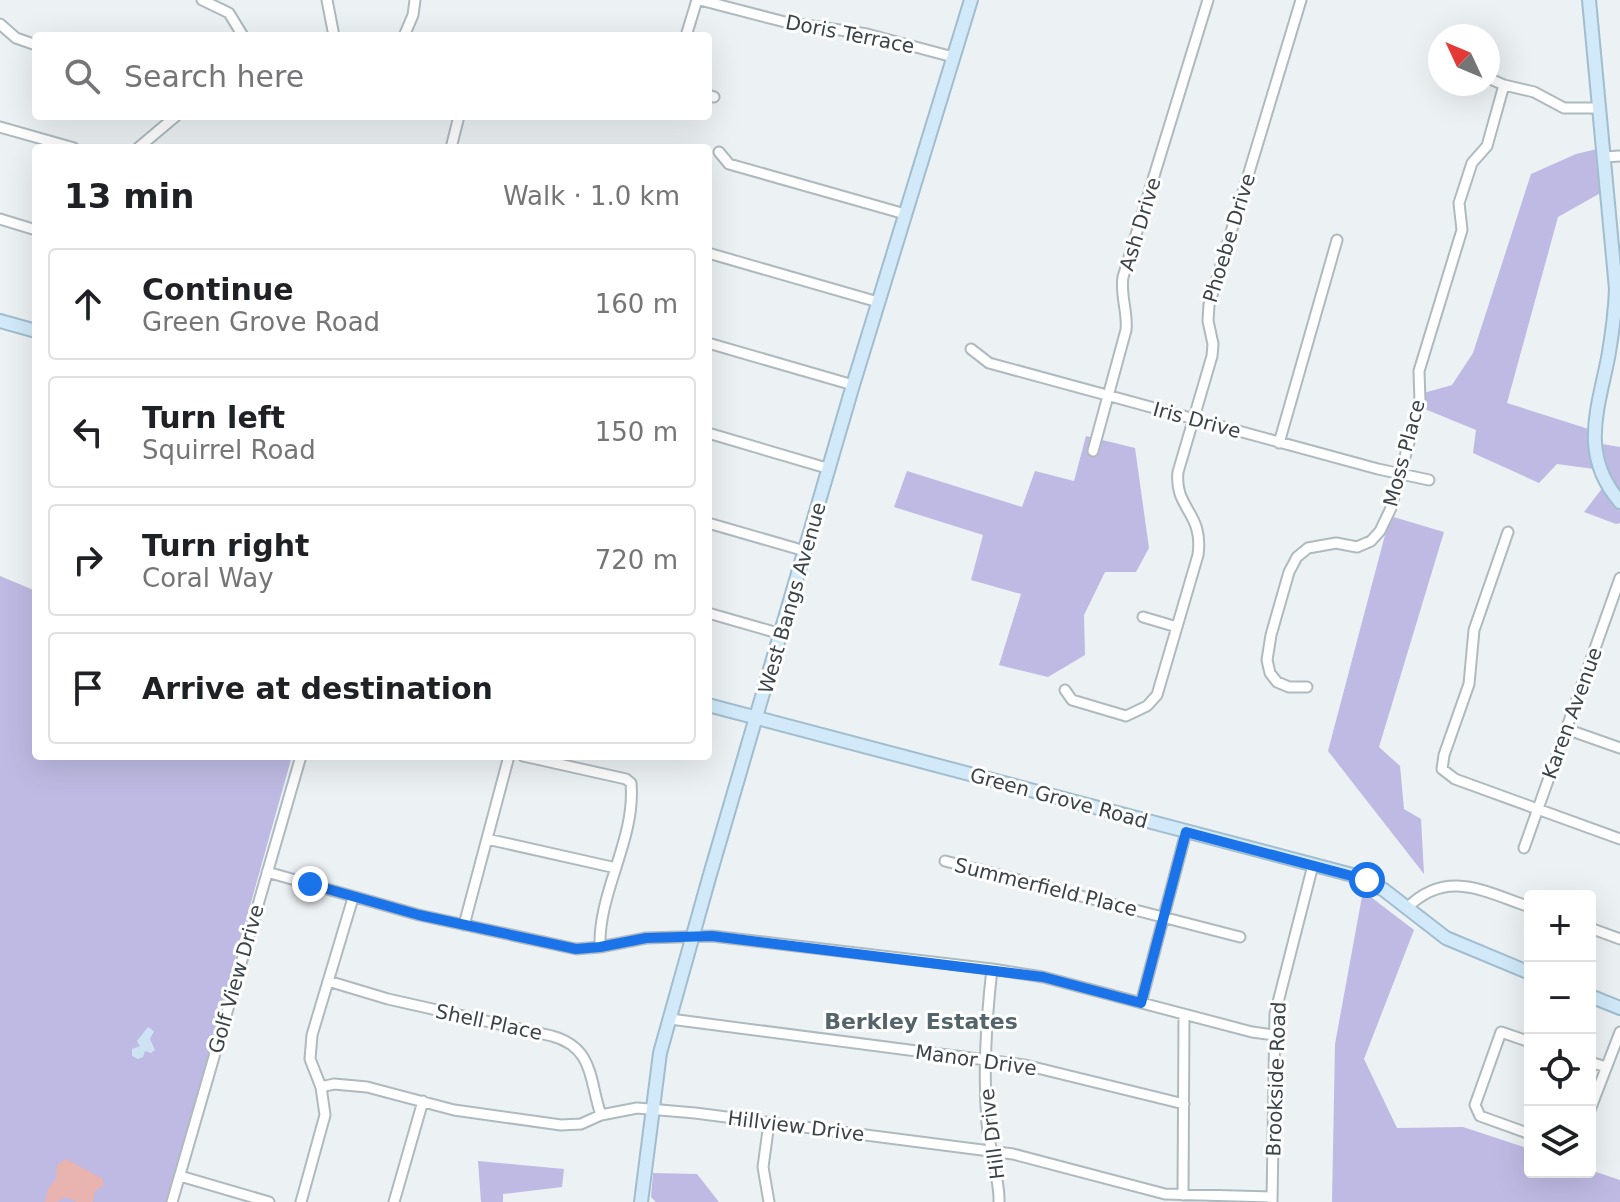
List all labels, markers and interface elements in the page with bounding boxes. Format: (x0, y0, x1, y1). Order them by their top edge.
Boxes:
street label: Doris Terrace (783, 10, 917, 58)
north arrow (1428, 24, 1500, 96)
search box (32, 32, 712, 120)
icon: search (60, 54, 104, 98)
text: Search here (124, 59, 304, 94)
street label: Phoebe Drive (1198, 170, 1260, 306)
street label: Ash Drive (1114, 174, 1166, 274)
text: 13 min (64, 176, 194, 216)
text: Walk · 1.0 km (503, 181, 680, 211)
text: Continue (142, 272, 294, 307)
icon: ahead (66, 282, 110, 326)
text: 160 m (595, 289, 678, 319)
text: Green Grove Road (142, 307, 380, 337)
street label: Iris Drive (1151, 397, 1243, 443)
street label: Moss Place (1378, 397, 1430, 509)
text: Turn left (142, 400, 285, 435)
icon: left (66, 410, 110, 454)
text: 150 m (595, 417, 678, 447)
text: Squirrel Road (142, 435, 316, 465)
street label: West Bangs Avenue (753, 500, 831, 696)
text: Turn right (142, 528, 309, 563)
icon: right (66, 538, 110, 582)
text: 720 m (595, 545, 678, 575)
text: Coral Way (142, 563, 274, 593)
street label: Karen Avenue (1537, 644, 1607, 782)
icon: arrive (66, 666, 110, 710)
text: Arrive at destination (142, 671, 493, 706)
street label: Green Grove Road (967, 763, 1151, 833)
street label: Summerfield Place (952, 853, 1140, 921)
route start (1349, 862, 1385, 898)
route end (292, 866, 328, 902)
map controls (1524, 890, 1596, 1178)
button: + (1524, 890, 1596, 962)
street label: Golf View Drive (203, 902, 269, 1056)
button: − (1524, 962, 1596, 1034)
street label: Shell Place (434, 999, 544, 1045)
street label: Brookside Road (1261, 1001, 1291, 1157)
district label: Berkley Estates (824, 1009, 1018, 1034)
button: locate (1524, 1034, 1596, 1106)
street label: Manor Drive (914, 1040, 1038, 1080)
street label: Hill Drive (975, 1087, 1009, 1181)
street label: Hillview Drive (726, 1106, 866, 1146)
button: layers (1524, 1106, 1596, 1178)

